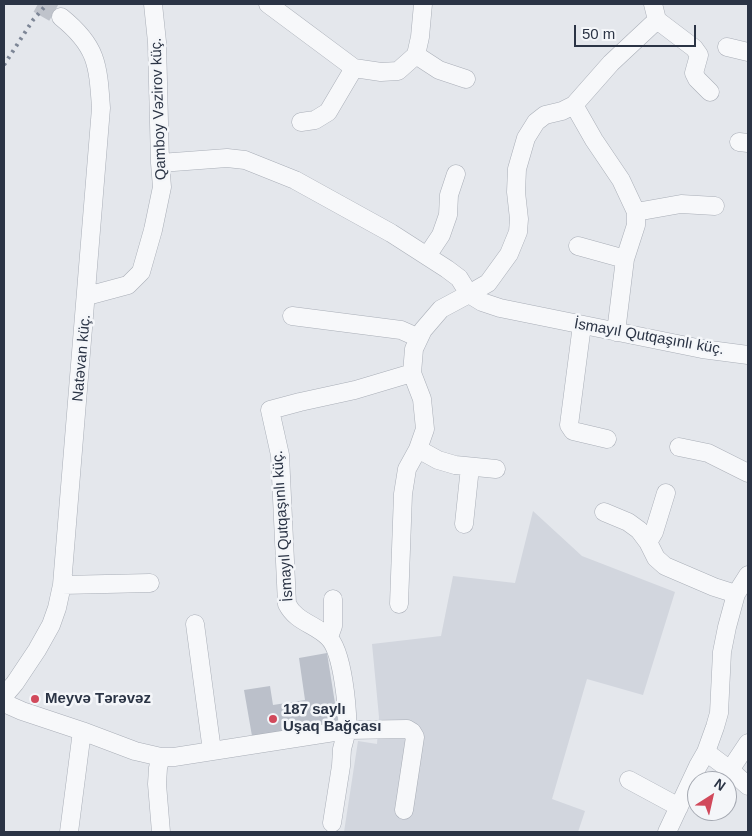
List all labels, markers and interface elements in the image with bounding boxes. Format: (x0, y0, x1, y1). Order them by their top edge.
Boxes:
scale bar (577, 15, 700, 47)
text: 50 m (582, 25, 615, 42)
street label: Qamboy Vəzirov küç. (148, 37, 170, 181)
street label: Natəvan küç. (69, 314, 95, 402)
street label: İsmayıl Qutqaşınlı küç. (573, 315, 725, 359)
street label: İsmayıl Qutqaşınlı küç. (269, 450, 297, 602)
place label: Meyvə Tərəvəz (45, 690, 151, 708)
marker: Meyvə Tərəvəz (29, 693, 41, 705)
place label: 187 saylı Uşaq Bağçası (283, 701, 381, 736)
marker: 187 saylı Uşaq Bağçası (267, 713, 279, 725)
north arrow (687, 771, 737, 821)
text: N (711, 775, 729, 794)

